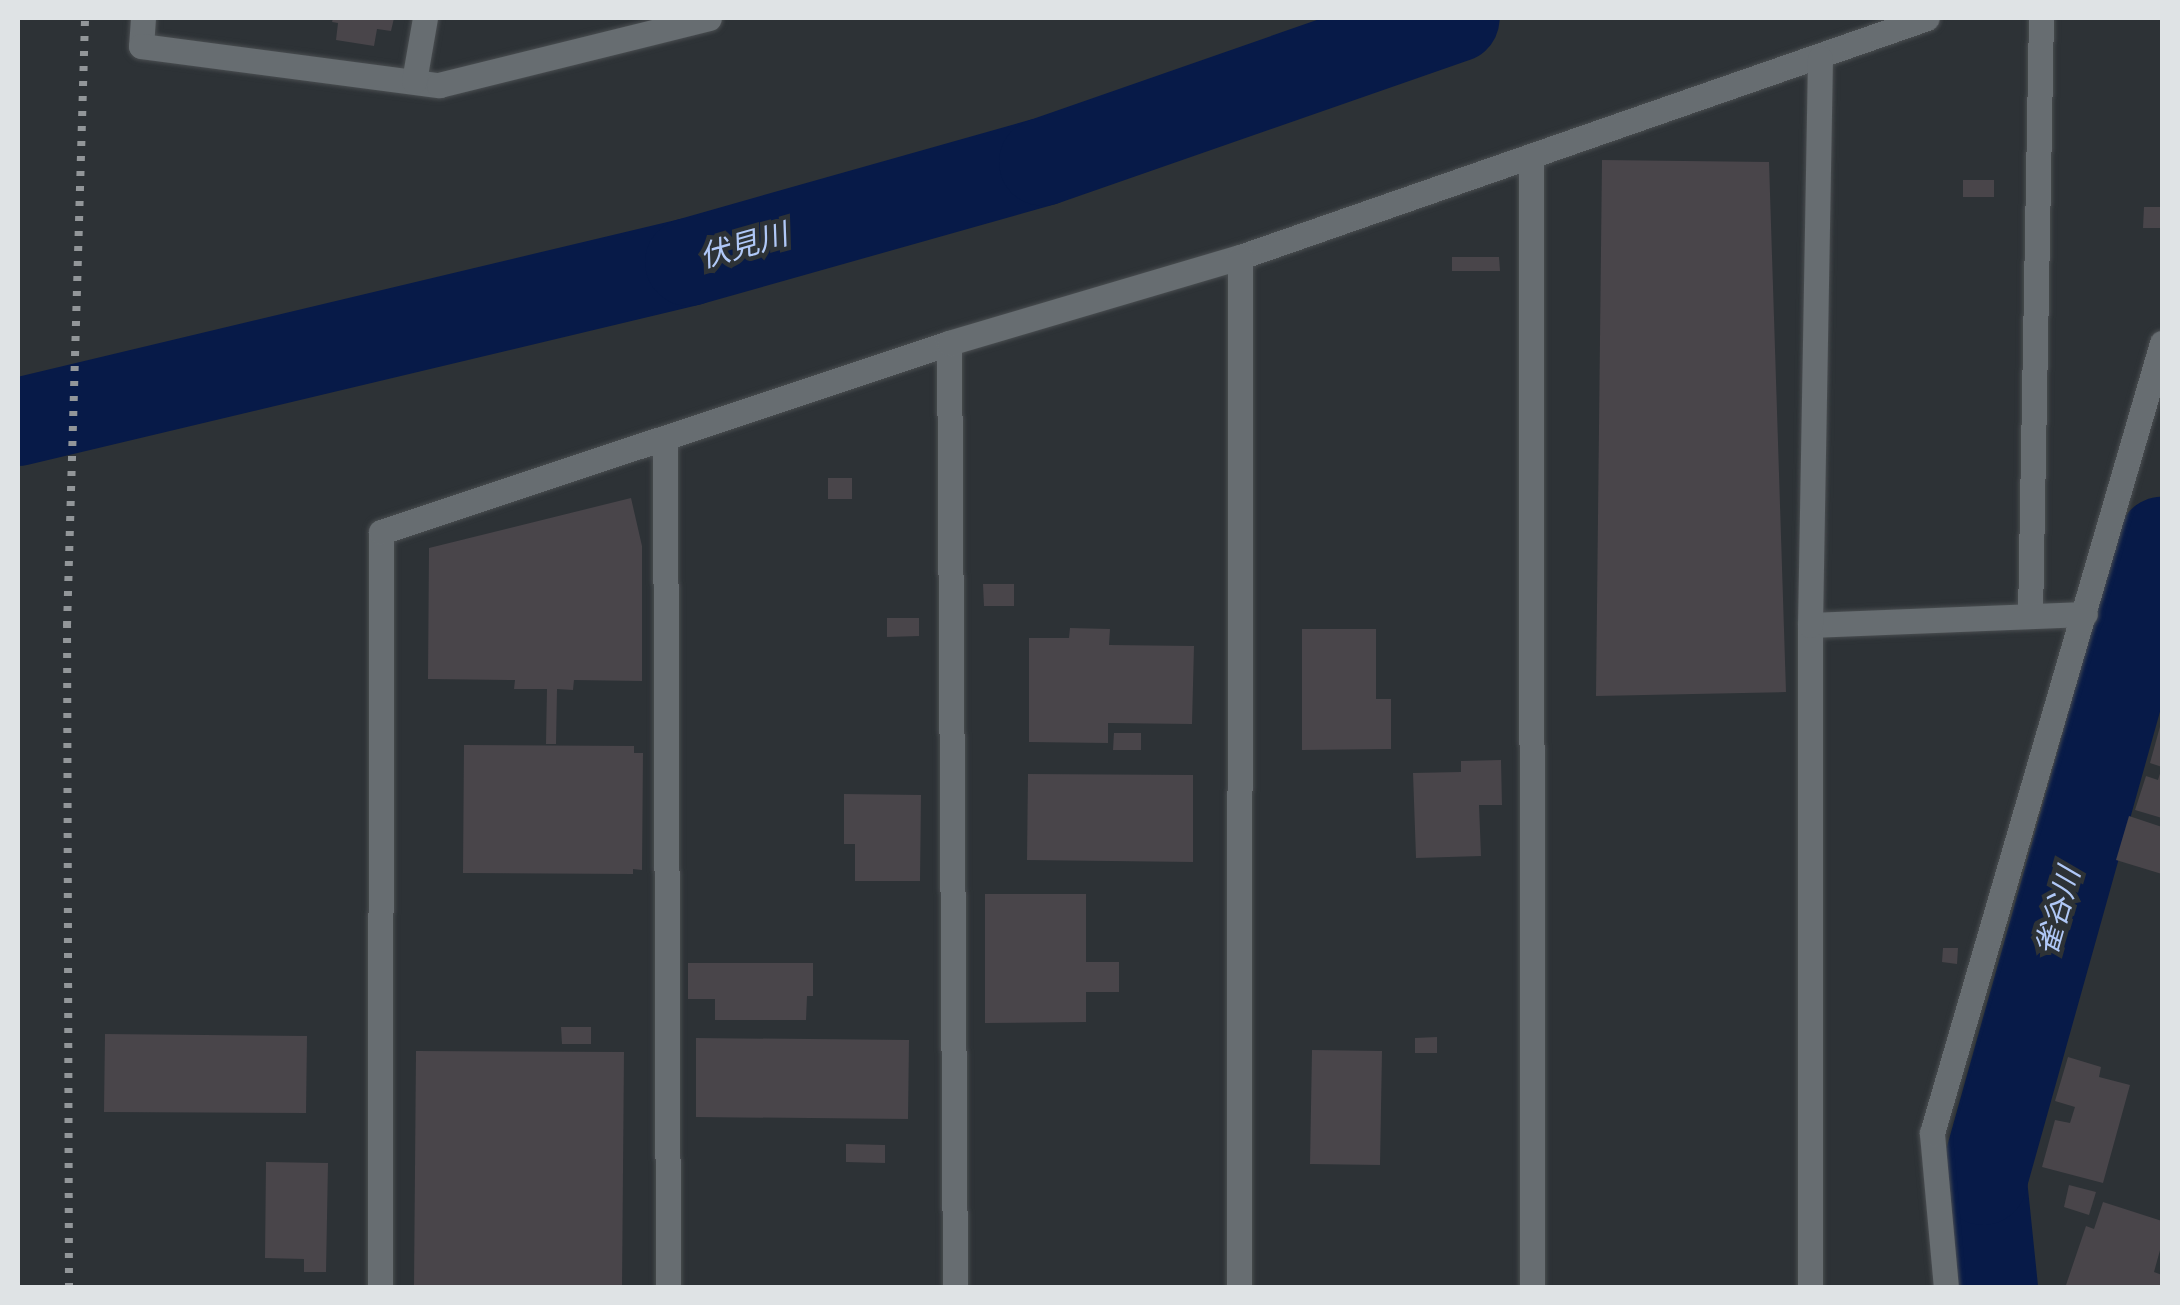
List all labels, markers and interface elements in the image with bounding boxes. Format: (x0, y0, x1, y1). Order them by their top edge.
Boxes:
water label: 伏見川 (696, 217, 792, 277)
water label: 雀谷川 (2029, 864, 2089, 960)

